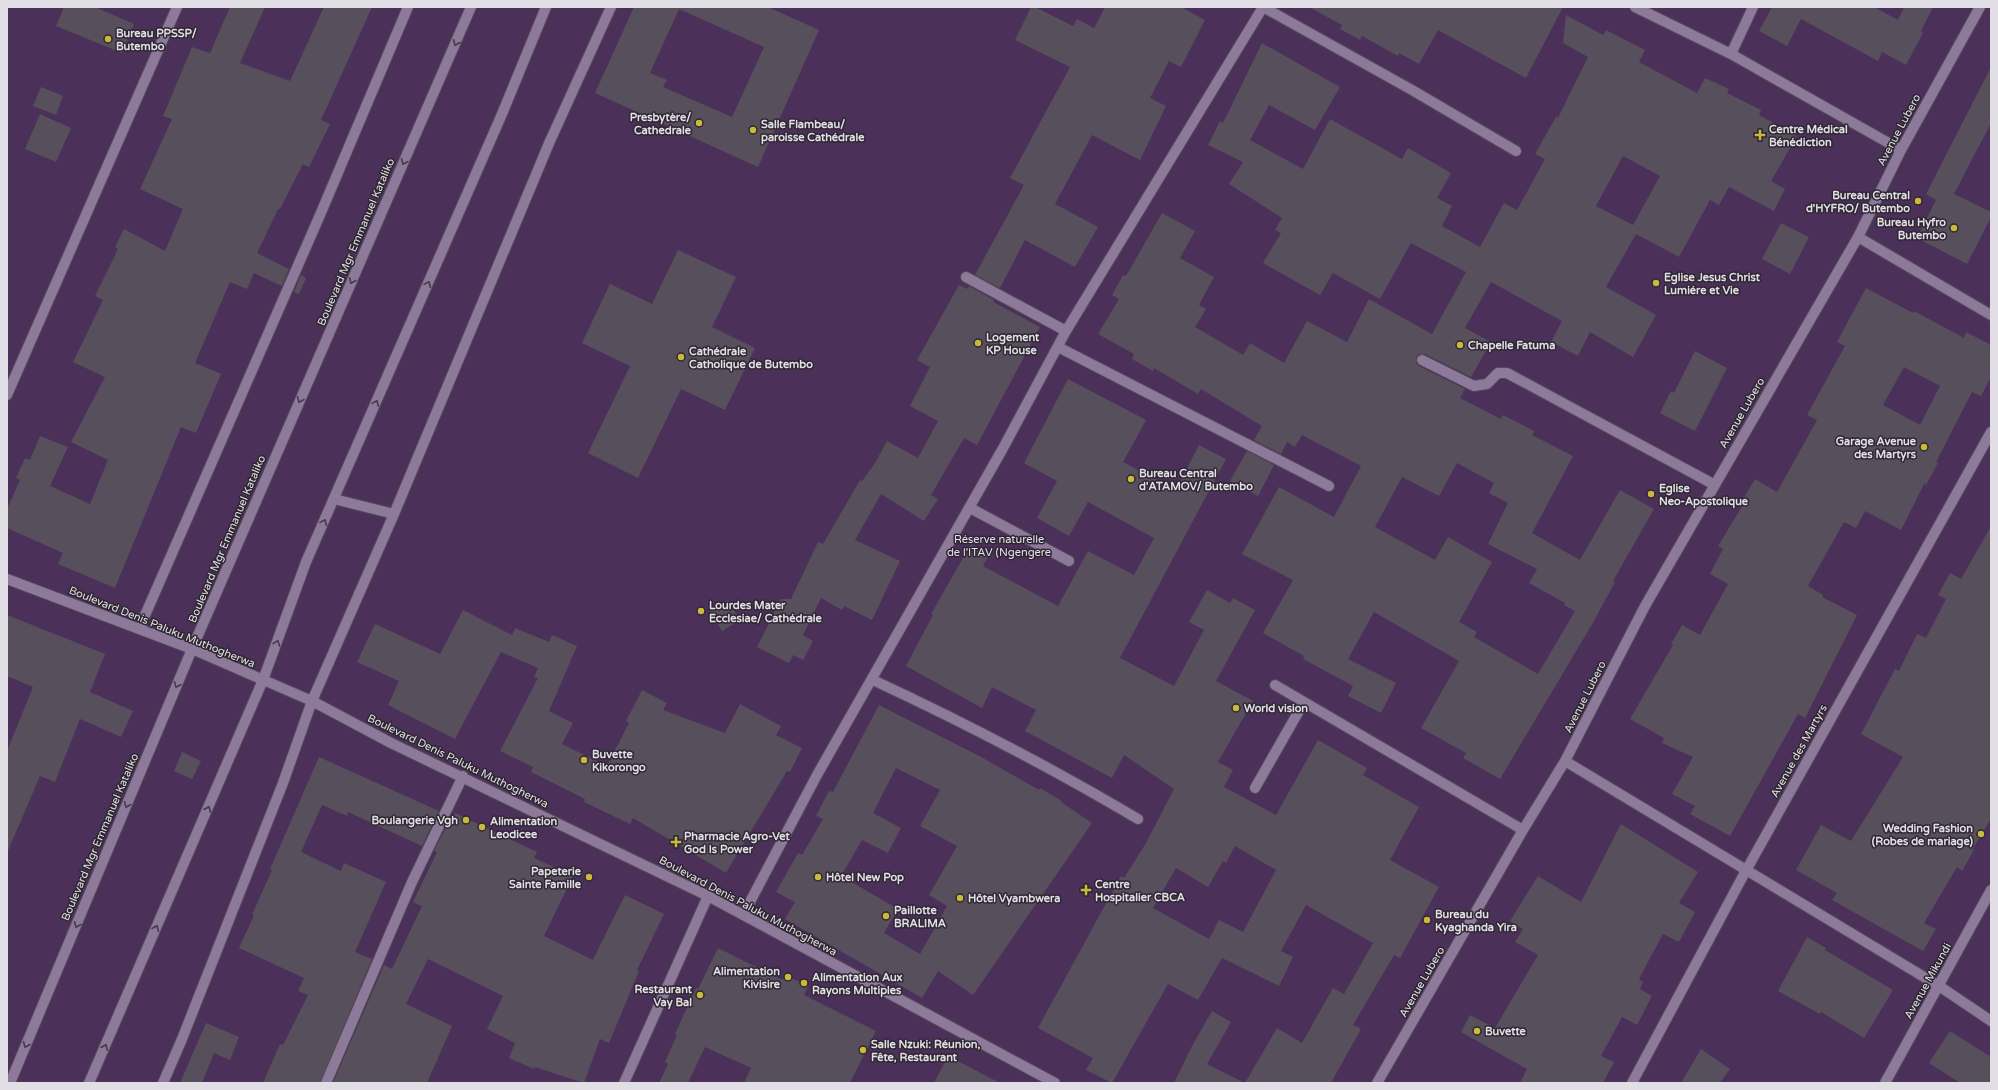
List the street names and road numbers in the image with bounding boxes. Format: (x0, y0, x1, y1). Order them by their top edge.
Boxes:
street label: Avenue Lubero (1875, 92, 1923, 168)
street label: Boulevard Mgr Emmanuel Kataliko (315, 156, 397, 328)
street label: Avenue Lubero (1717, 375, 1768, 451)
street label: Boulevard Mgr Emmanuel Kataliko (186, 453, 268, 625)
street label: Boulevard Denis Paluku Muthogherwa (67, 584, 257, 670)
street label: Avenue Lubero (1561, 659, 1609, 735)
street label: Avenue des Martyrs (1768, 702, 1830, 800)
street label: Boulevard Denis Paluku Muthogherwa (366, 711, 550, 811)
street label: Boulevard Mgr Emmanuel Kataliko (59, 751, 141, 923)
street label: Boulevard Denis Paluku Muthogherwa (657, 853, 839, 959)
street label: Avenue Mikundi (1902, 941, 1954, 1021)
street label: Avenue Lubero (1397, 944, 1448, 1020)

